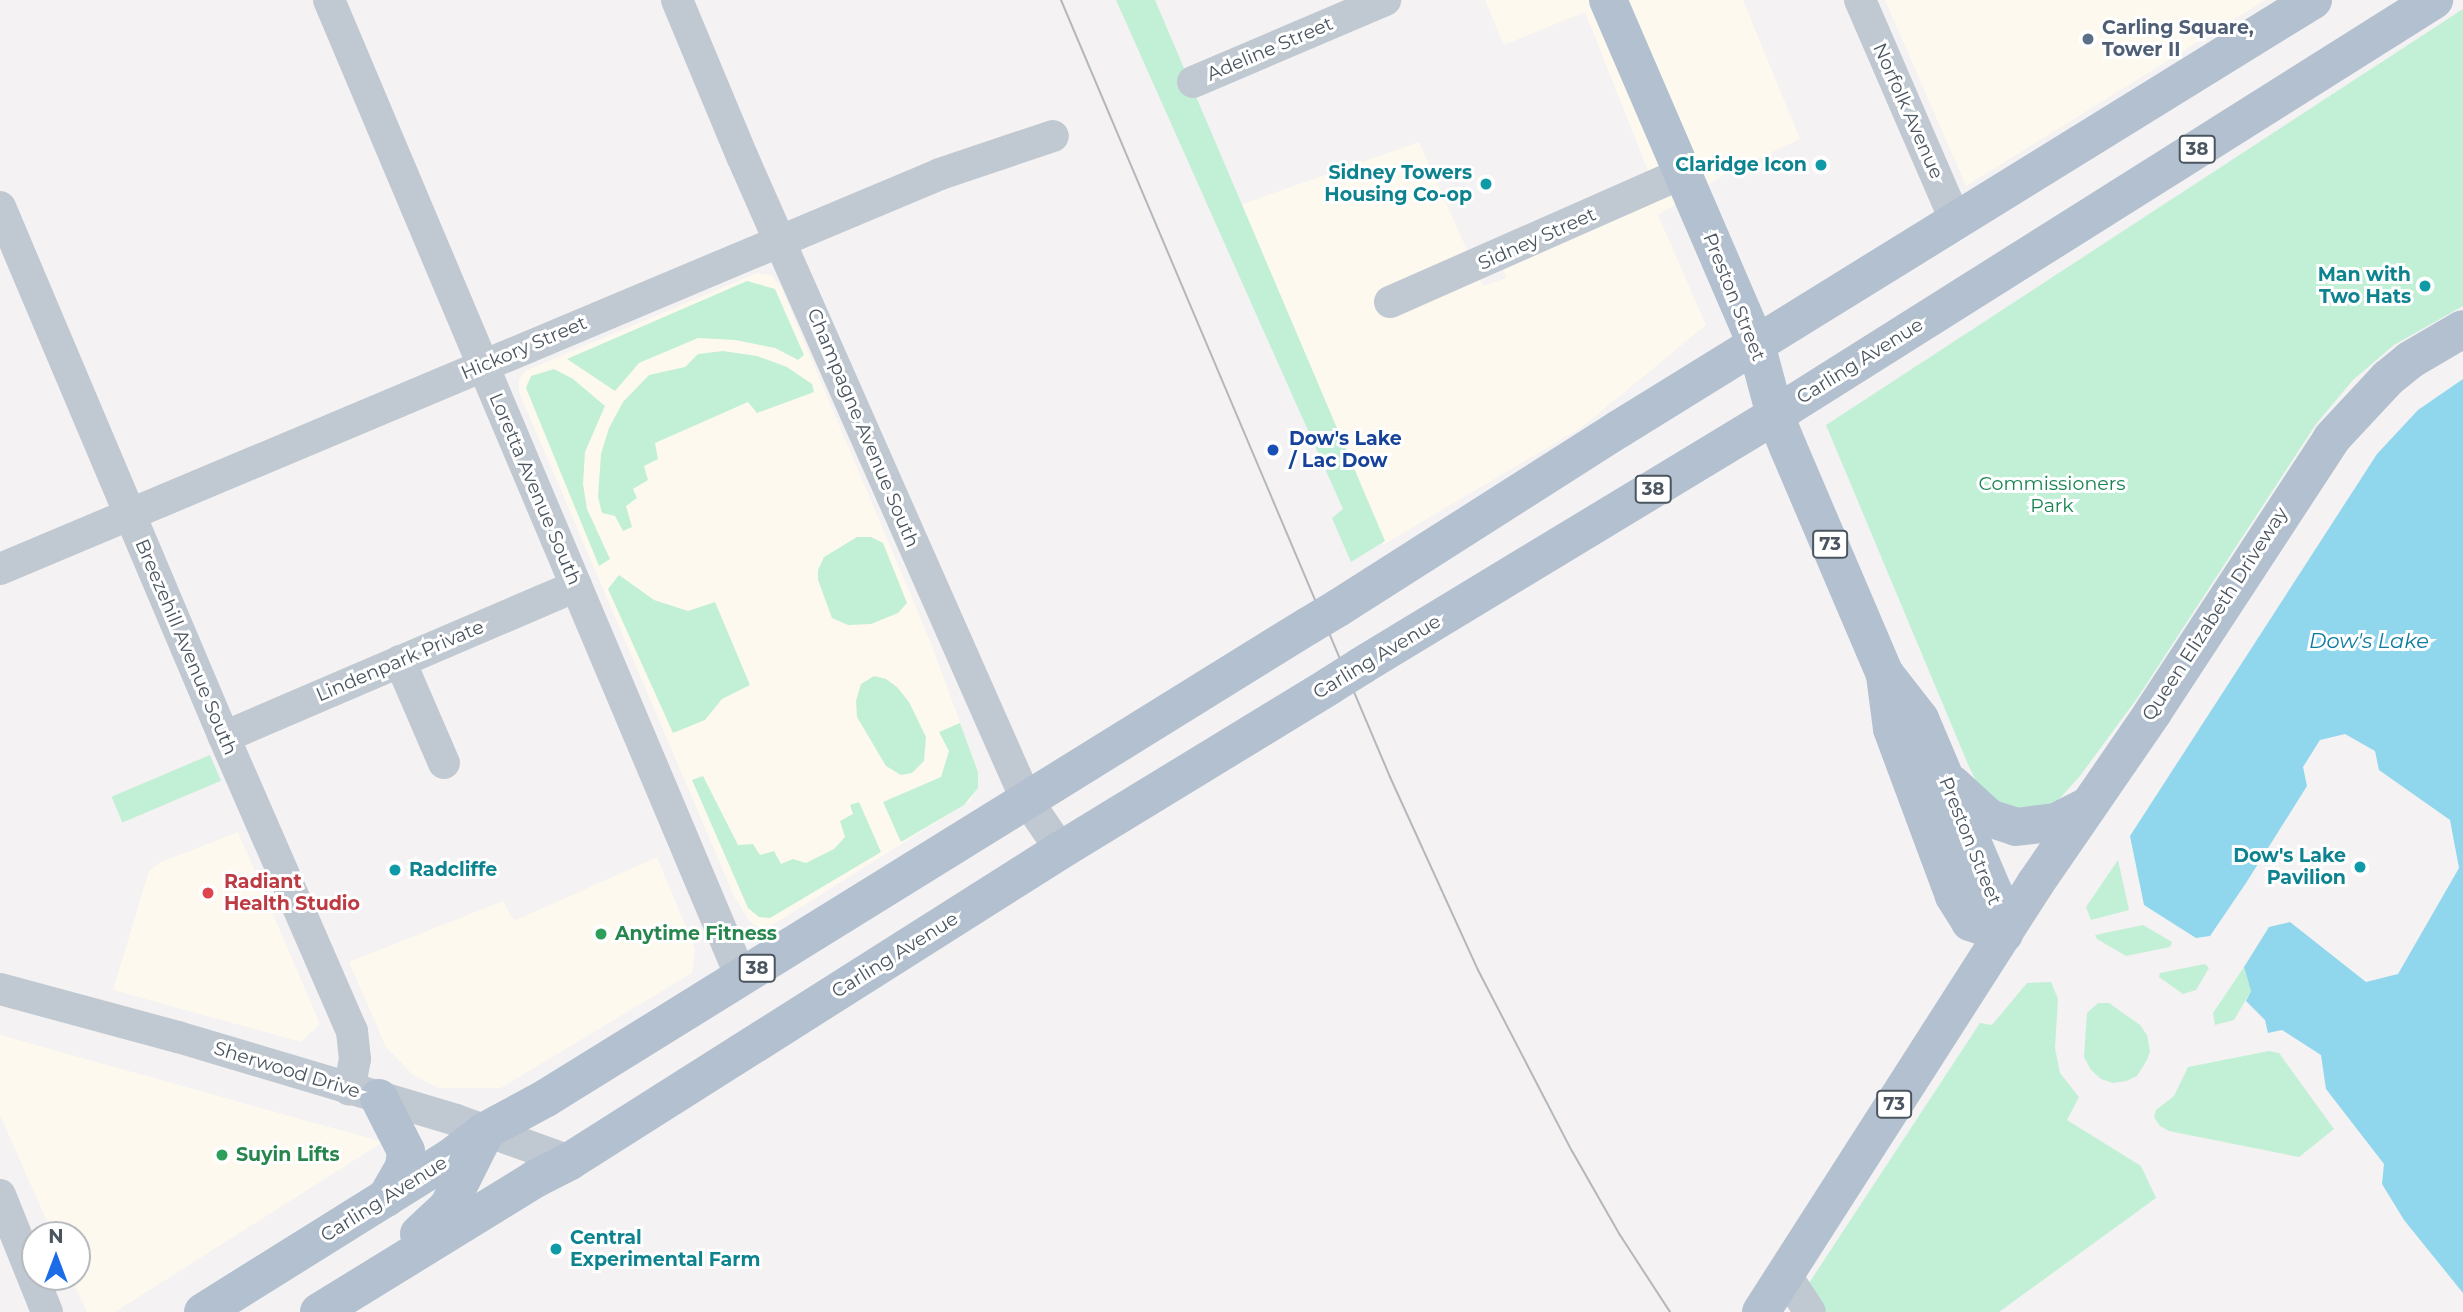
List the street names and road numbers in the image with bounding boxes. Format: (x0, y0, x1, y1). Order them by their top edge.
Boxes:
street label: Adeline Street (1203, 12, 1337, 86)
street label: Norfolk Avenue (1868, 40, 1948, 182)
road number: 38 (2178, 134, 2216, 164)
street label: Sidney Street (1475, 203, 1599, 275)
street label: Preston Street (1698, 230, 1770, 364)
street label: Champagne Avenue South (802, 305, 924, 551)
street label: Hickory Street (458, 311, 590, 385)
street label: Carling Avenue (1793, 313, 1927, 409)
street label: Loretta Avenue South (484, 390, 586, 588)
road number: 38 (1634, 475, 1672, 504)
street label: Queen Elizabeth Driveway (2137, 503, 2293, 725)
road number: 73 (1811, 530, 1849, 558)
street label: Breezehill Avenue South (130, 536, 242, 758)
street label: Carling Avenue (1309, 610, 1445, 704)
street label: Lindenpark Private (313, 615, 487, 707)
street label: Preston Street (1934, 774, 2006, 908)
street label: Carling Avenue (828, 907, 962, 1003)
road number: 38 (738, 953, 776, 982)
street label: Sherwood Drive (211, 1037, 363, 1103)
road number: 73 (1875, 1090, 1913, 1119)
street label: Carling Avenue (317, 1151, 451, 1247)

